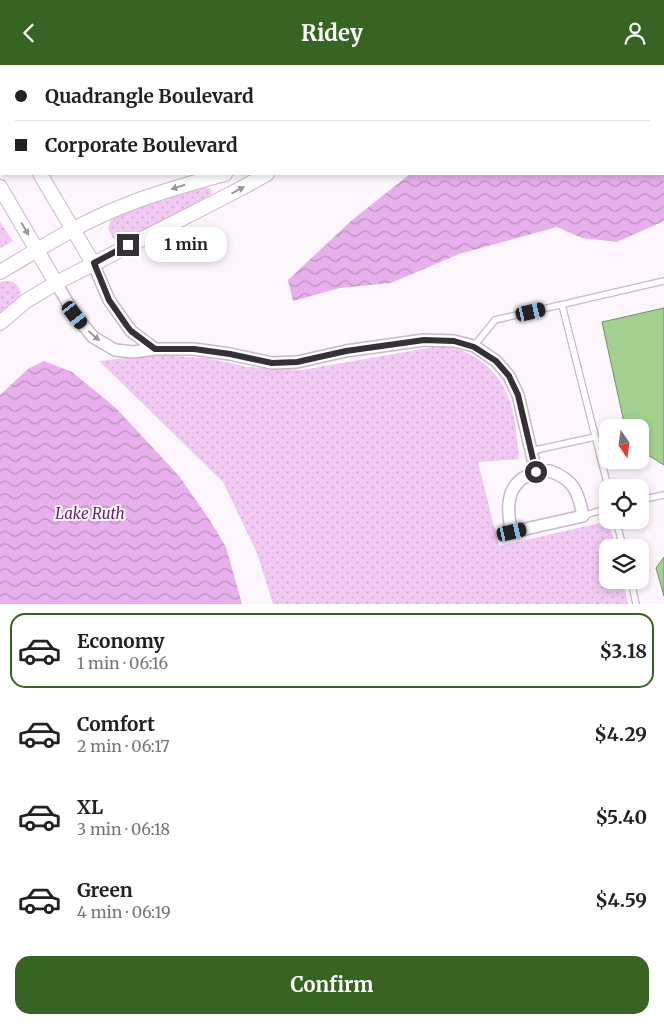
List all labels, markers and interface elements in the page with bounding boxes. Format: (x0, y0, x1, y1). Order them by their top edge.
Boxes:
icon: back (15, 19, 43, 47)
text: Ridey (301, 19, 363, 47)
icon: person (621, 19, 649, 47)
text: Quadrangle Boulevard (45, 84, 254, 108)
text: Corporate Boulevard (45, 133, 238, 157)
one-way arrow (170, 184, 185, 192)
one-way arrow (231, 186, 245, 194)
one-way arrow (20, 222, 29, 235)
callout: 1 min (146, 227, 228, 263)
route end (117, 234, 139, 256)
text: 1 min (164, 234, 208, 254)
car (59, 299, 90, 331)
car (514, 301, 547, 323)
one-way arrow (87, 330, 99, 342)
north arrow (599, 419, 649, 469)
map controls (599, 419, 649, 589)
route start (525, 461, 547, 483)
button: locate (599, 479, 649, 529)
water label: Lake Ruth (55, 504, 125, 523)
car (495, 521, 528, 543)
button: layers (599, 539, 649, 589)
icon: car (17, 628, 62, 673)
text: Economy (77, 629, 165, 653)
text: $3.18 (599, 639, 647, 663)
text: 1 min · 06:16 (77, 653, 168, 673)
icon: car (17, 711, 62, 756)
text: Comfort (77, 712, 155, 736)
text: $4.29 (594, 722, 647, 746)
text: 2 min · 06:17 (77, 736, 170, 756)
icon: car (17, 794, 62, 839)
text: XL (77, 795, 103, 819)
text: $5.40 (596, 805, 647, 829)
text: 3 min · 06:18 (77, 819, 170, 839)
icon: car (17, 877, 62, 922)
text: Green (77, 878, 133, 902)
text: $4.59 (595, 888, 647, 912)
text: 4 min · 06:19 (77, 902, 171, 922)
button: Confirm (15, 956, 649, 1014)

